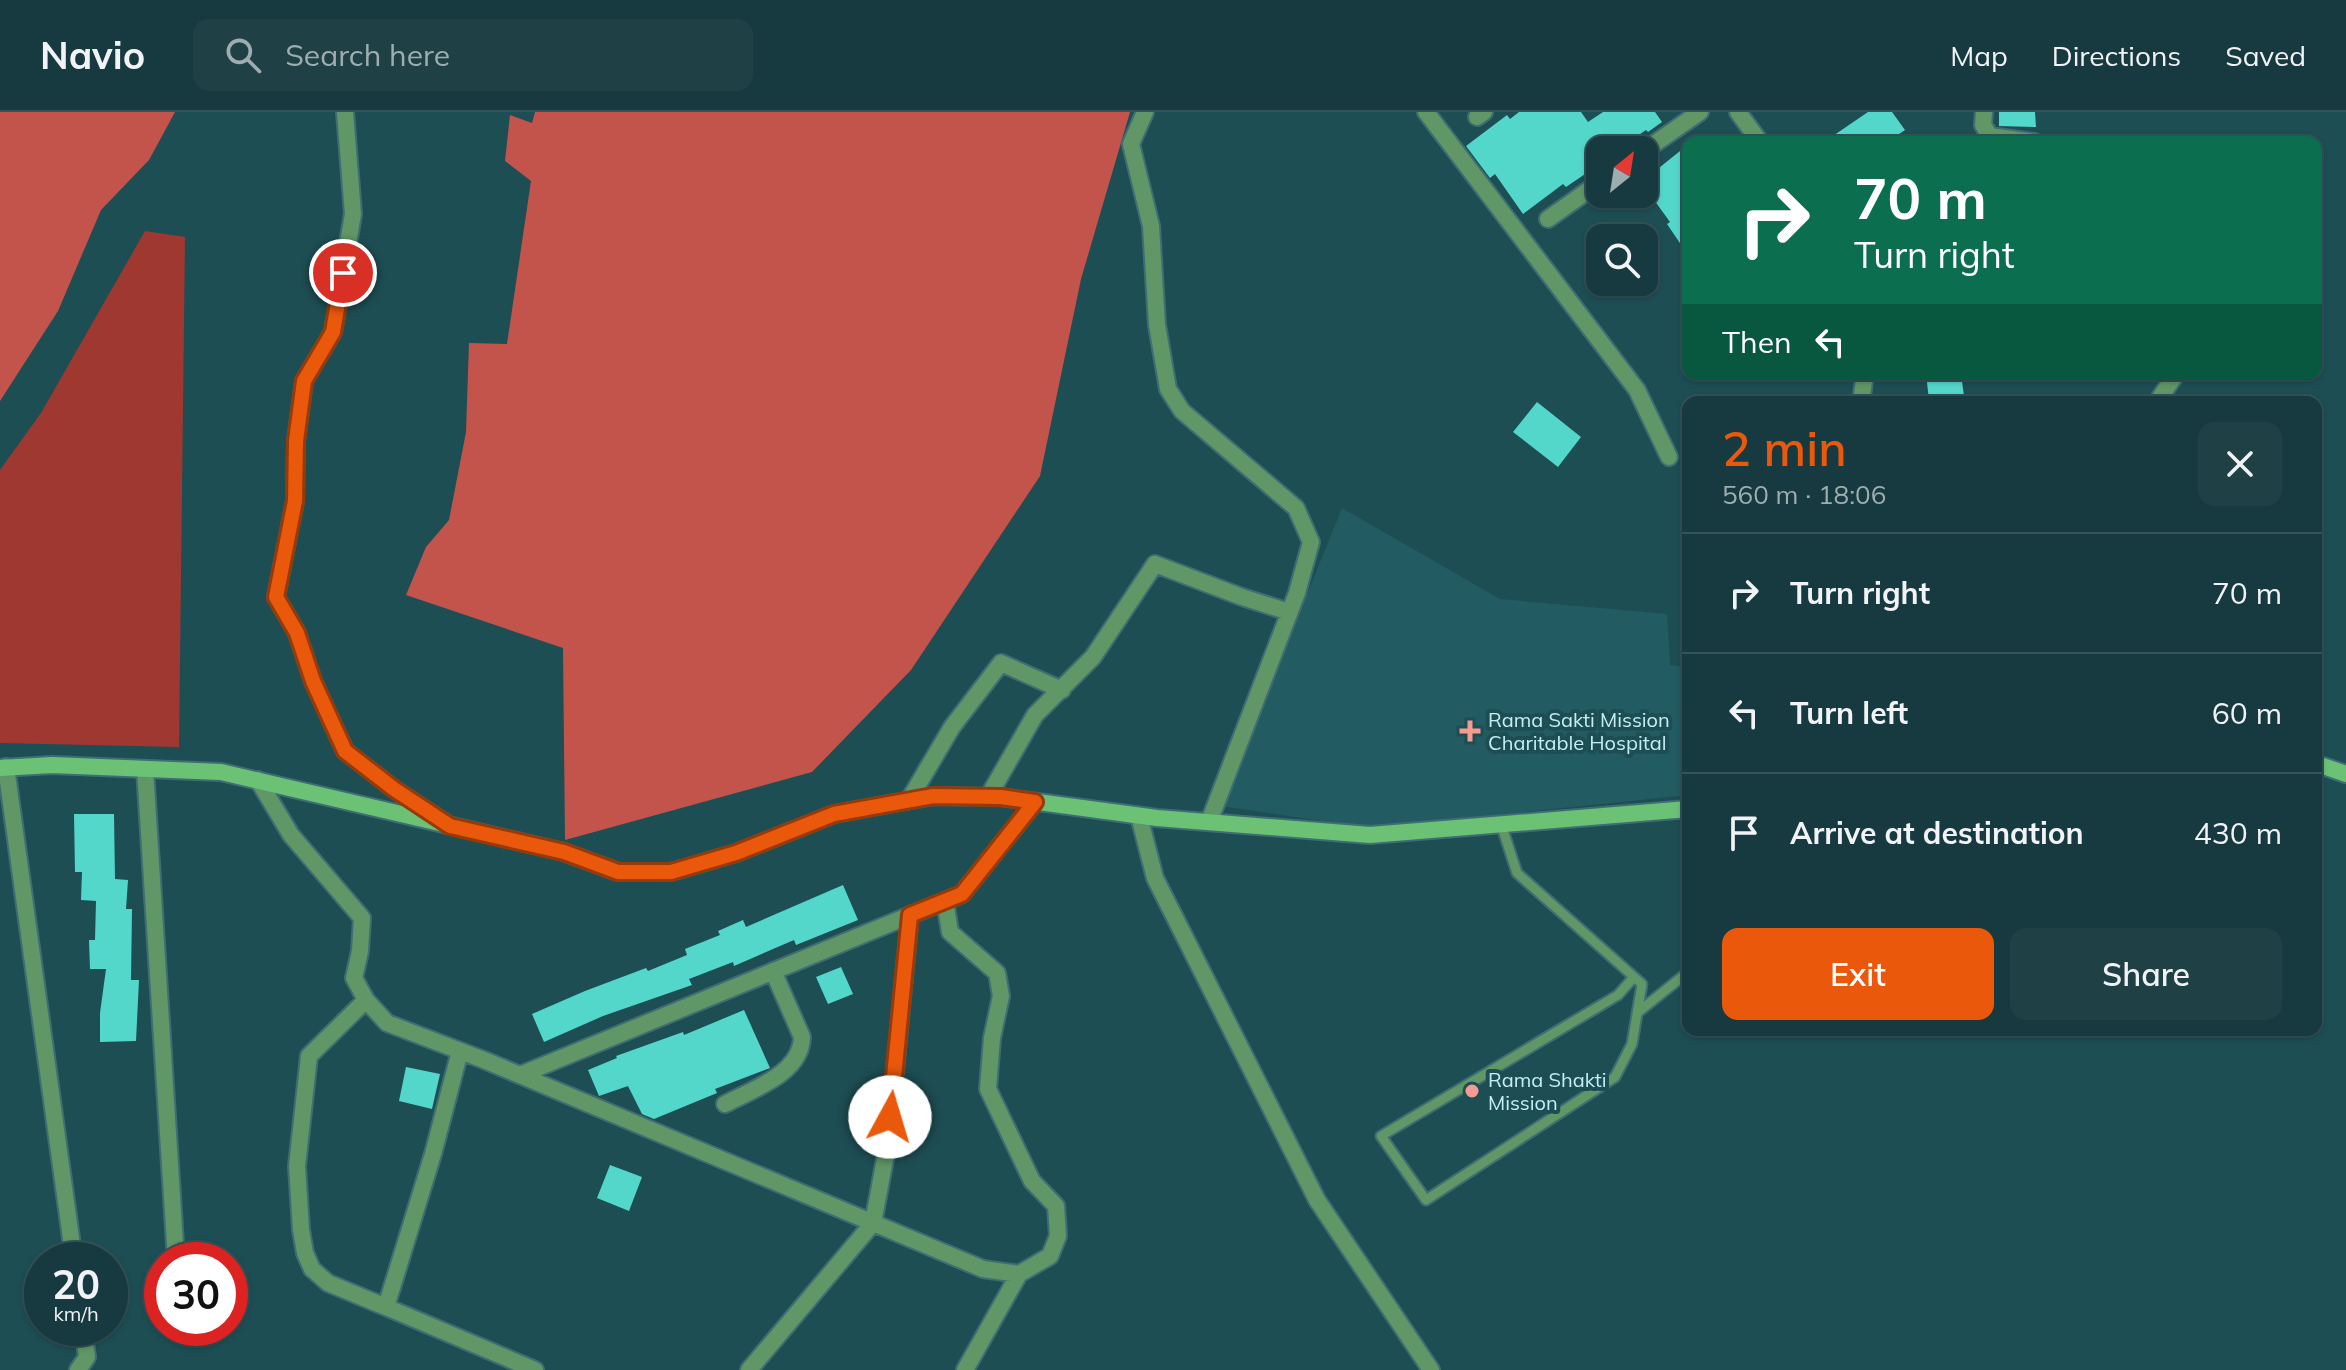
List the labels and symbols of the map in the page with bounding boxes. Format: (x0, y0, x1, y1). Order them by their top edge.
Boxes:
north arrow (1586, 136, 1658, 208)
pin (309, 239, 377, 307)
place label: Rama Sakti Mission Charitable Hospital (1488, 707, 1670, 755)
marker: Rama Sakti Mission Charitable Hospital (1459, 720, 1481, 742)
place label: Rama Shakti Mission (1488, 1067, 1607, 1115)
position arrow (848, 1075, 932, 1159)
marker: Rama Shakti Mission (1463, 1082, 1481, 1100)
speed limit sign: 30 (144, 1242, 248, 1346)

